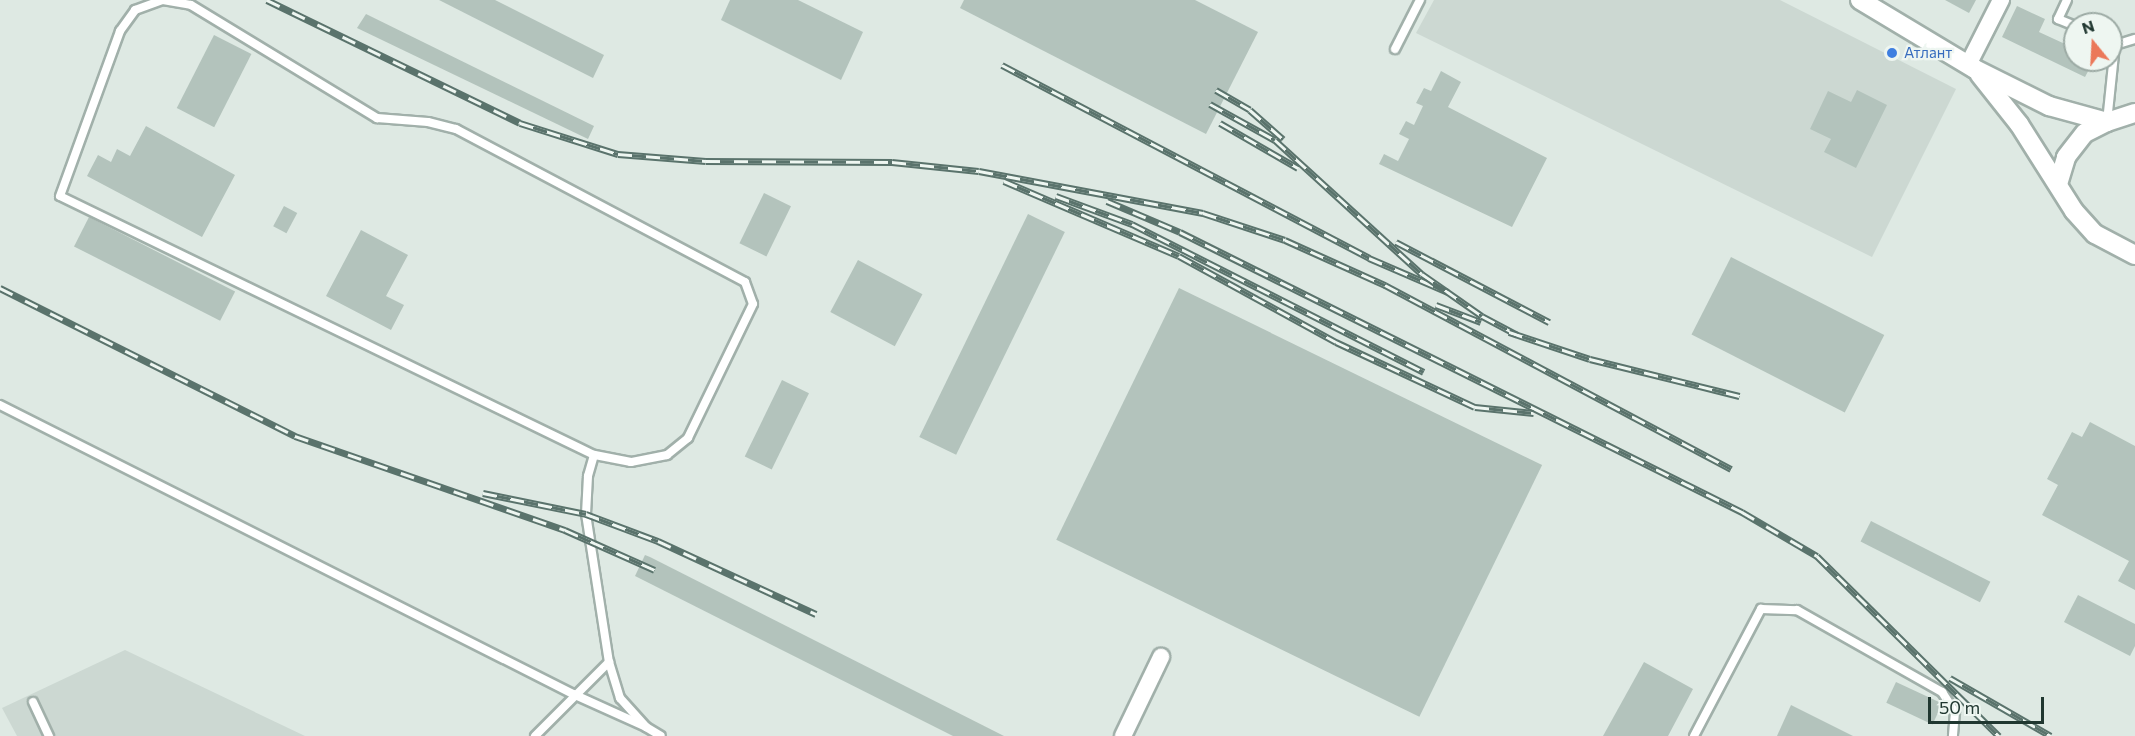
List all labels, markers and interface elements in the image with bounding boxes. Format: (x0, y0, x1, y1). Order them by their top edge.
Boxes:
north arrow (2063, 12, 2123, 72)
text: N (2079, 15, 2097, 37)
place label: Атлант (1904, 44, 1952, 62)
marker: Атлант (1885, 46, 1899, 60)
scale bar (1931, 685, 2046, 723)
text: 50 m (1939, 696, 1980, 718)

